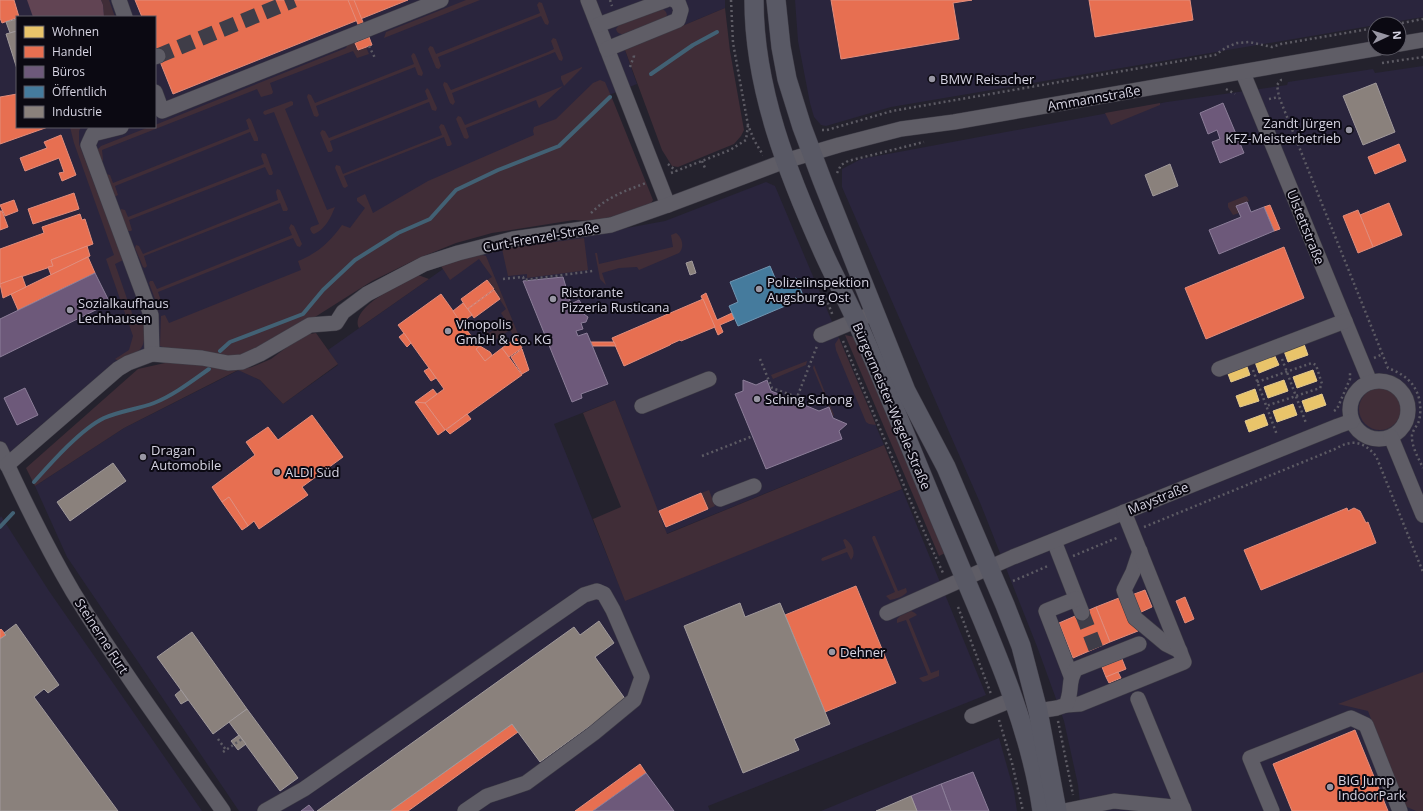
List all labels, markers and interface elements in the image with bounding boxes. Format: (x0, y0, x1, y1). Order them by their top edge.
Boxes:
legend (16, 16, 156, 128)
north arrow (1367, 16, 1407, 56)
text: Wohnen (52, 23, 99, 40)
text: N (1390, 30, 1405, 40)
text: Handel (52, 43, 92, 60)
text: Büros (52, 63, 85, 80)
place label: BMW Reisacher (940, 70, 1035, 88)
marker: BMW Reisacher (927, 74, 937, 84)
street label: Ammannstraße (1046, 81, 1142, 115)
text: Öffentlich (52, 83, 107, 100)
text: Industrie (52, 103, 102, 120)
place label: Zandt Jürgen KFZ-Meisterbetrieb (1225, 114, 1341, 147)
marker: Zandt Jürgen KFZ-Meisterbetrieb (1344, 125, 1354, 135)
street label: Ulstettstraße (1283, 187, 1329, 267)
street label: Curt-Frenzel-Straße (481, 218, 601, 256)
place label: Polizeiinspektion Augsburg Ost (767, 273, 869, 306)
place label: Ristorante Pizzeria Rusticana (561, 283, 670, 316)
marker: Polizeiinspektion Augsburg Ost (754, 284, 764, 294)
place label: Sozialkaufhaus Lechhausen (78, 294, 169, 327)
marker: Ristorante Pizzeria Rusticana (548, 294, 558, 304)
marker: Sozialkaufhaus Lechhausen (65, 305, 75, 315)
place label: Vinopolis GmbH & Co. KG (456, 315, 551, 348)
street label: Bürgermeister-Wegele-Straße (849, 320, 935, 492)
marker: Vinopolis GmbH & Co. KG (443, 326, 453, 336)
place label: Sching Schong (765, 390, 852, 408)
marker: Sching Schong (752, 394, 762, 404)
place label: Dragan Automobile (151, 441, 221, 474)
marker: Dragan Automobile (138, 452, 148, 462)
place label: ALDI Süd (285, 463, 340, 481)
marker: ALDI Süd (272, 467, 282, 477)
street label: Maystraße (1125, 478, 1191, 518)
street label: Steinerne Furt (71, 595, 133, 677)
place label: Dehner (840, 643, 886, 661)
marker: Dehner (827, 647, 837, 657)
place label: BIG Jump IndoorPark (1338, 771, 1406, 804)
marker: BIG Jump IndoorPark (1325, 782, 1335, 792)

